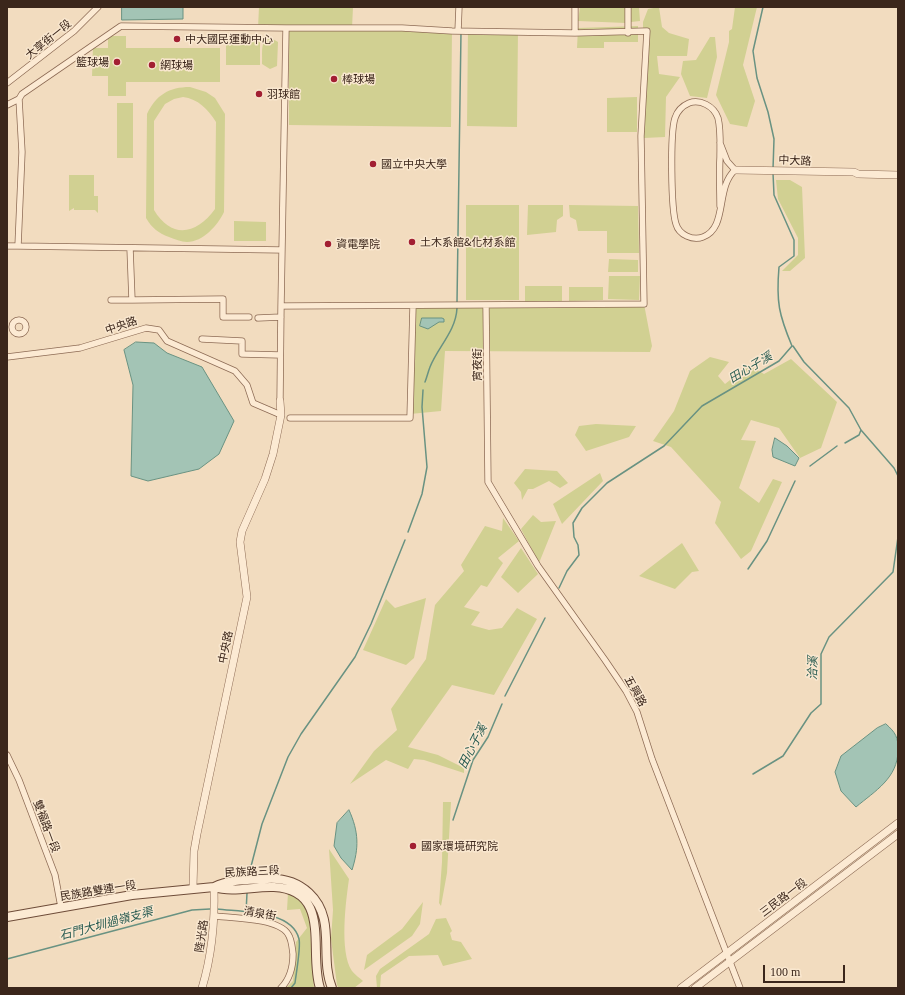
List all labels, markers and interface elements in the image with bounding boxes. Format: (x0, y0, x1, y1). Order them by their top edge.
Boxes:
street label: 大享街一段 (22, 17, 74, 61)
place label: 中大國民運動中心 (185, 32, 273, 46)
marker: 中大國民運動中心 (172, 34, 182, 44)
place label: 籃球場 (76, 55, 109, 69)
marker: 籃球場 (112, 57, 122, 67)
place label: 網球場 (160, 58, 193, 72)
marker: 網球場 (147, 60, 157, 70)
place label: 棒球場 (342, 72, 375, 86)
marker: 棒球場 (329, 74, 339, 84)
place label: 羽球館 (267, 87, 300, 101)
marker: 羽球館 (254, 89, 264, 99)
street label: 中大路 (778, 153, 812, 167)
place label: 國立中央大學 (381, 157, 447, 171)
marker: 國立中央大學 (368, 159, 378, 169)
place label: 土木系館&化材系館 (420, 235, 515, 249)
place label: 資電學院 (336, 237, 380, 251)
marker: 土木系館&化材系館 (407, 237, 417, 247)
marker: 資電學院 (323, 239, 333, 249)
street label: 中央路 (103, 313, 139, 337)
water label: 田心子溪 (726, 348, 774, 386)
street label: 宵夜街 (470, 349, 484, 381)
street label: 中央路 (215, 629, 235, 665)
water label: 洽溪 (804, 656, 820, 680)
street label: 五興路 (622, 673, 650, 709)
water label: 田心子溪 (455, 721, 489, 771)
street label: 雙福路一段 (31, 798, 63, 854)
place label: 國家環境研究院 (421, 839, 498, 853)
marker: 國家環境研究院 (408, 841, 418, 851)
street label: 民族路三段 (224, 863, 280, 879)
street label: 三民路一段 (757, 875, 809, 919)
street label: 民族路雙連一段 (59, 877, 137, 903)
water label: 石門大圳過嶺支渠 (58, 904, 154, 942)
street label: 清泉街 (243, 904, 277, 922)
street label: 陸光路 (192, 919, 210, 953)
scale bar (765, 957, 847, 983)
text: 100 m (770, 965, 800, 979)

